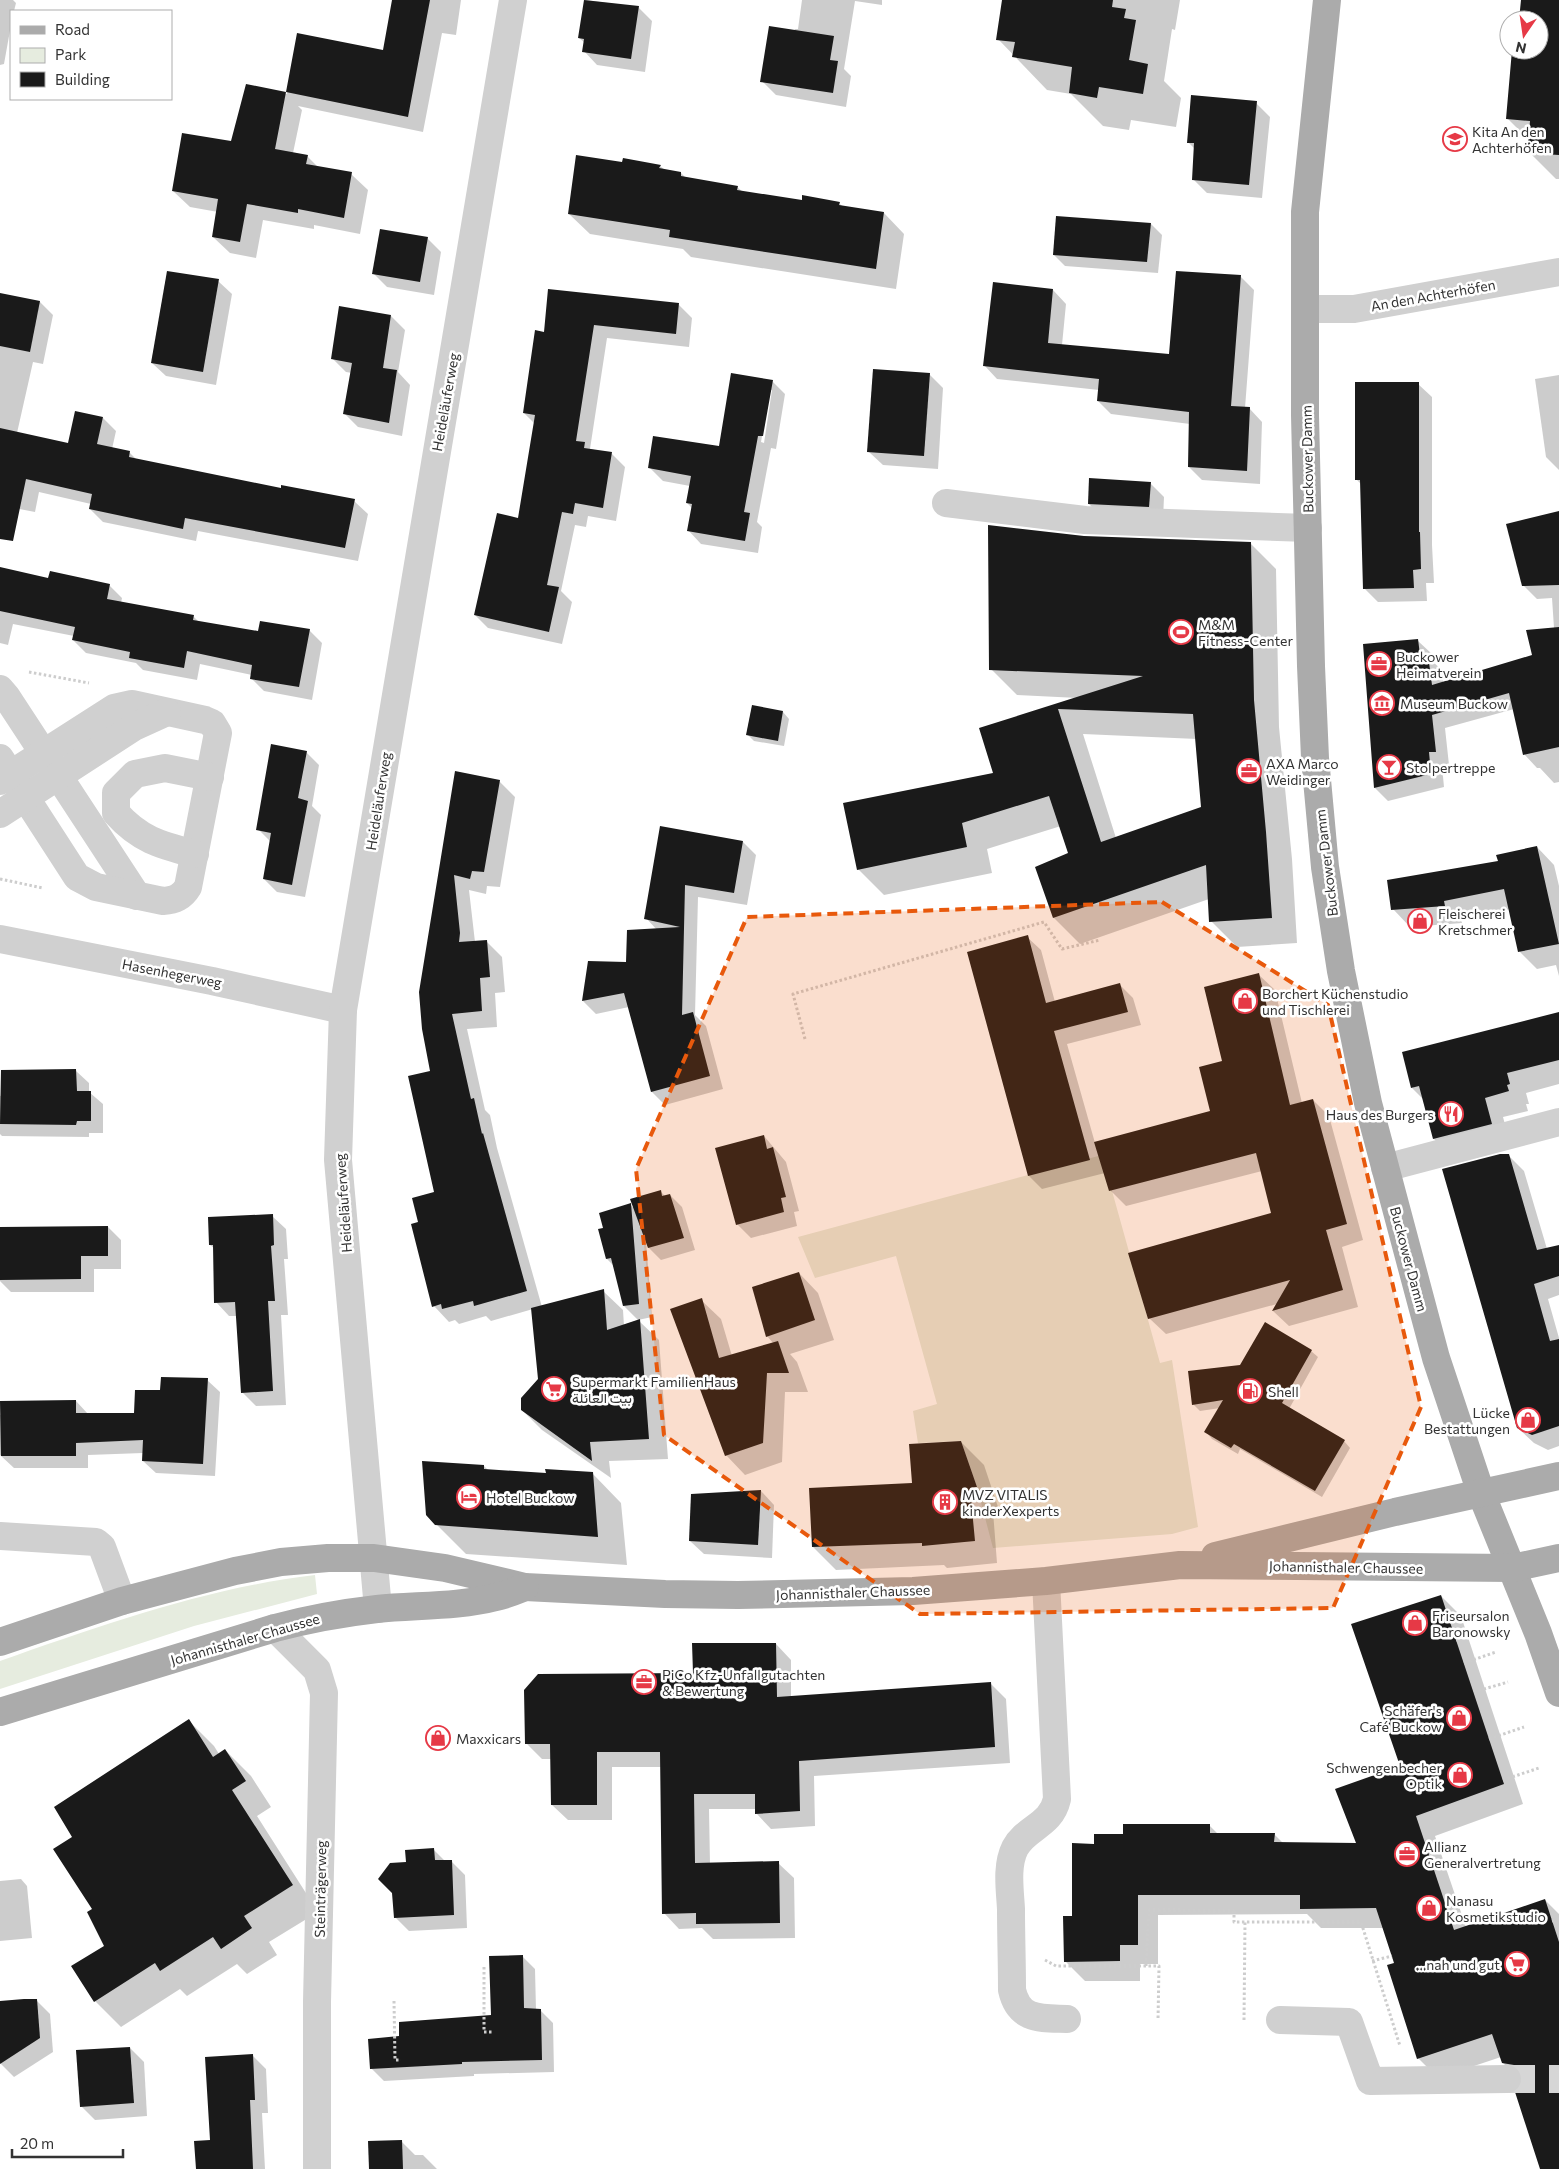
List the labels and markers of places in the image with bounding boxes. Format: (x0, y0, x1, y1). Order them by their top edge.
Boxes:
place label: Kita An den Achterhöfen (1472, 123, 1552, 156)
school or university icon: Kita An den Achterhöfen (1442, 126, 1468, 152)
place label: M&M Fitness-Center (1198, 616, 1293, 649)
sports icon: M&M Fitness-Center (1168, 619, 1194, 645)
place label: Buckower Heimatverein (1396, 648, 1481, 681)
office icon: Buckower Heimatverein (1366, 651, 1392, 677)
museum icon: Museum Buckow (1369, 690, 1395, 716)
place label: Museum Buckow (1400, 695, 1508, 712)
bar icon: Stolpertreppe (1376, 754, 1402, 780)
place label: AXA Marco Weidinger (1266, 755, 1339, 788)
office icon: AXA Marco Weidinger (1236, 758, 1262, 784)
place label: Stolpertreppe (1406, 759, 1495, 776)
place label: Fleischerei Kretschmer (1438, 905, 1513, 938)
shop icon: Fleischerei Kretschmer (1407, 908, 1433, 934)
place label: Borchert Küchenstudio und Tischlerei (1262, 985, 1408, 1018)
shop icon: Borchert Küchenstudio und Tischlerei (1232, 988, 1258, 1014)
restaurant icon: Haus des Burgers (1438, 1101, 1464, 1127)
place label: Haus des Burgers (1326, 1106, 1434, 1123)
place label: Supermarkt FamilienHaus بيت العائلة (572, 1373, 736, 1407)
supermarket icon: Supermarkt FamilienHaus بيت العائلة (541, 1376, 567, 1402)
fuel station icon: Shell (1237, 1378, 1263, 1404)
place label: Shell (1268, 1383, 1299, 1400)
place label: Lücke Bestattungen (1424, 1404, 1510, 1437)
shop icon: Lücke Bestattungen (1515, 1407, 1541, 1433)
hotel icon: Hotel Buckow (456, 1484, 482, 1510)
place label: MVZ VITALIS kinderXexperts (962, 1486, 1059, 1519)
place label: Hotel Buckow (486, 1489, 574, 1506)
building icon: MVZ VITALIS kinderXexperts (932, 1489, 958, 1515)
place label: Friseursalon Baronowsky (1432, 1607, 1511, 1640)
shop icon: Friseursalon Baronowsky (1402, 1610, 1428, 1636)
place label: PiCo Kfz-Unfallgutachten & Bewertung (662, 1666, 825, 1699)
office icon: PiCo Kfz-Unfallgutachten & Bewertung (631, 1669, 657, 1695)
place label: Schäfer's Café Buckow (1359, 1702, 1442, 1735)
shop icon: Schäfer's Café Buckow (1446, 1705, 1472, 1731)
shop icon: Maxxicars (425, 1725, 451, 1751)
place label: Maxxicars (456, 1730, 521, 1747)
place label: Schwengenbecher Optik (1326, 1759, 1442, 1792)
shop icon: Schwengenbecher Optik (1447, 1762, 1473, 1788)
place label: Allianz Generalvertretung (1424, 1838, 1541, 1871)
office icon: Allianz Generalvertretung (1394, 1841, 1420, 1867)
place label: Nanasu Kosmetikstudio (1446, 1892, 1546, 1925)
shop icon: Nanasu Kosmetikstudio (1416, 1895, 1442, 1921)
supermarket icon: ...nah und gut (1504, 1951, 1530, 1977)
place label: ...nah und gut (1416, 1956, 1500, 1973)

